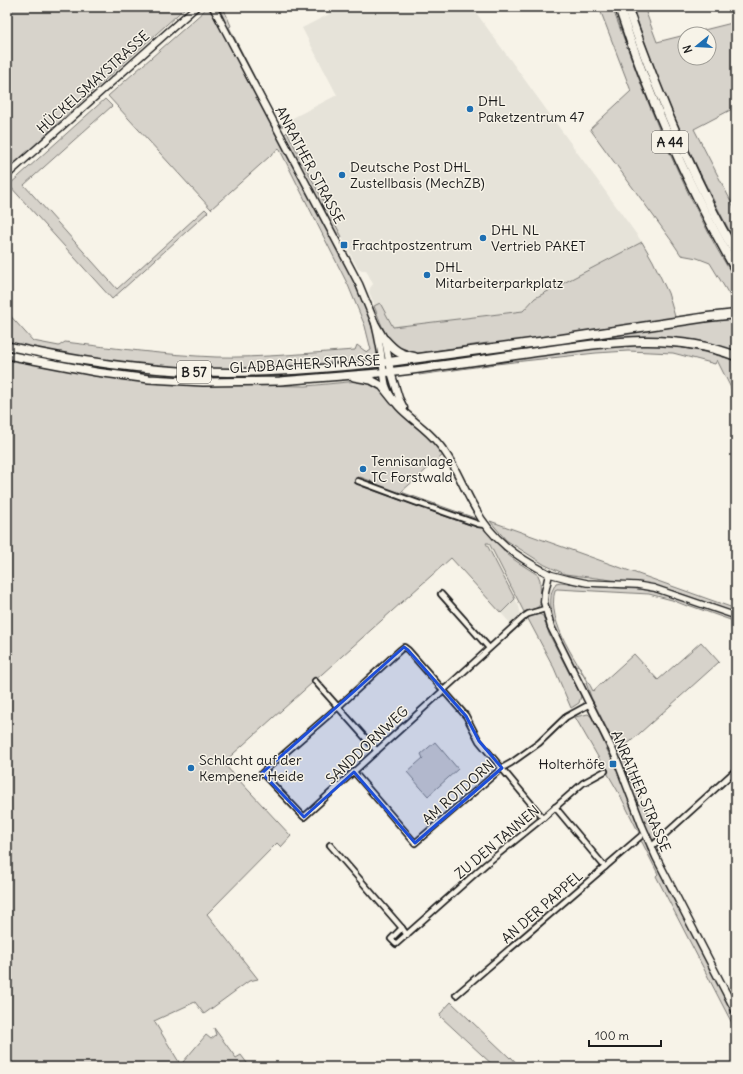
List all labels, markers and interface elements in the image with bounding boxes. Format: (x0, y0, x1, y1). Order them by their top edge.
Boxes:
north arrow (677, 26, 717, 66)
street label: HÜCKELSMAYSTRASSE (33, 27, 153, 137)
text: N (680, 43, 695, 55)
place label: DHL Paketzentrum 47 (478, 92, 584, 126)
street label: ANRATHER STRASSE (271, 103, 349, 227)
marker: DHL Paketzentrum 47 (465, 104, 475, 114)
road number: A 44 (652, 131, 688, 153)
place label: Deutsche Post DHL Zustellbasis (MechZB) (350, 158, 485, 192)
marker: Deutsche Post DHL Zustellbasis (MechZB) (337, 170, 347, 180)
place label: DHL NL Vertrieb PAKET (491, 221, 586, 255)
marker: DHL NL Vertrieb PAKET (478, 233, 488, 243)
place label: Frachtpostzentrum (352, 236, 472, 254)
marker: Frachtpostzentrum (339, 240, 349, 250)
place label: DHL Mitarbeiterparkplatz (435, 258, 564, 292)
marker: DHL Mitarbeiterparkplatz (422, 270, 432, 280)
street label: GLADBACHER STRASSE (229, 351, 381, 377)
road number: B 57 (177, 361, 211, 383)
place label: Tennisanlage TC Forstwald (371, 452, 453, 486)
marker: Tennisanlage TC Forstwald (358, 464, 368, 474)
street label: SANDDORNWEG (322, 702, 412, 788)
street label: ANRATHER STRASSE (607, 727, 675, 855)
place label: Schlacht auf der Kempener Heide (199, 751, 304, 785)
place label: Holterhöfe (538, 755, 605, 773)
street label: AM ROTDORN (418, 756, 498, 828)
marker: Holterhöfe (608, 759, 618, 769)
marker: Schlacht auf der Kempener Heide (186, 763, 196, 773)
street label: ZU DEN TANNEN (451, 801, 543, 883)
street label: AN DER PAPPEL (498, 866, 587, 947)
scale bar (589, 1022, 661, 1048)
text: 100 m (595, 1028, 629, 1043)

